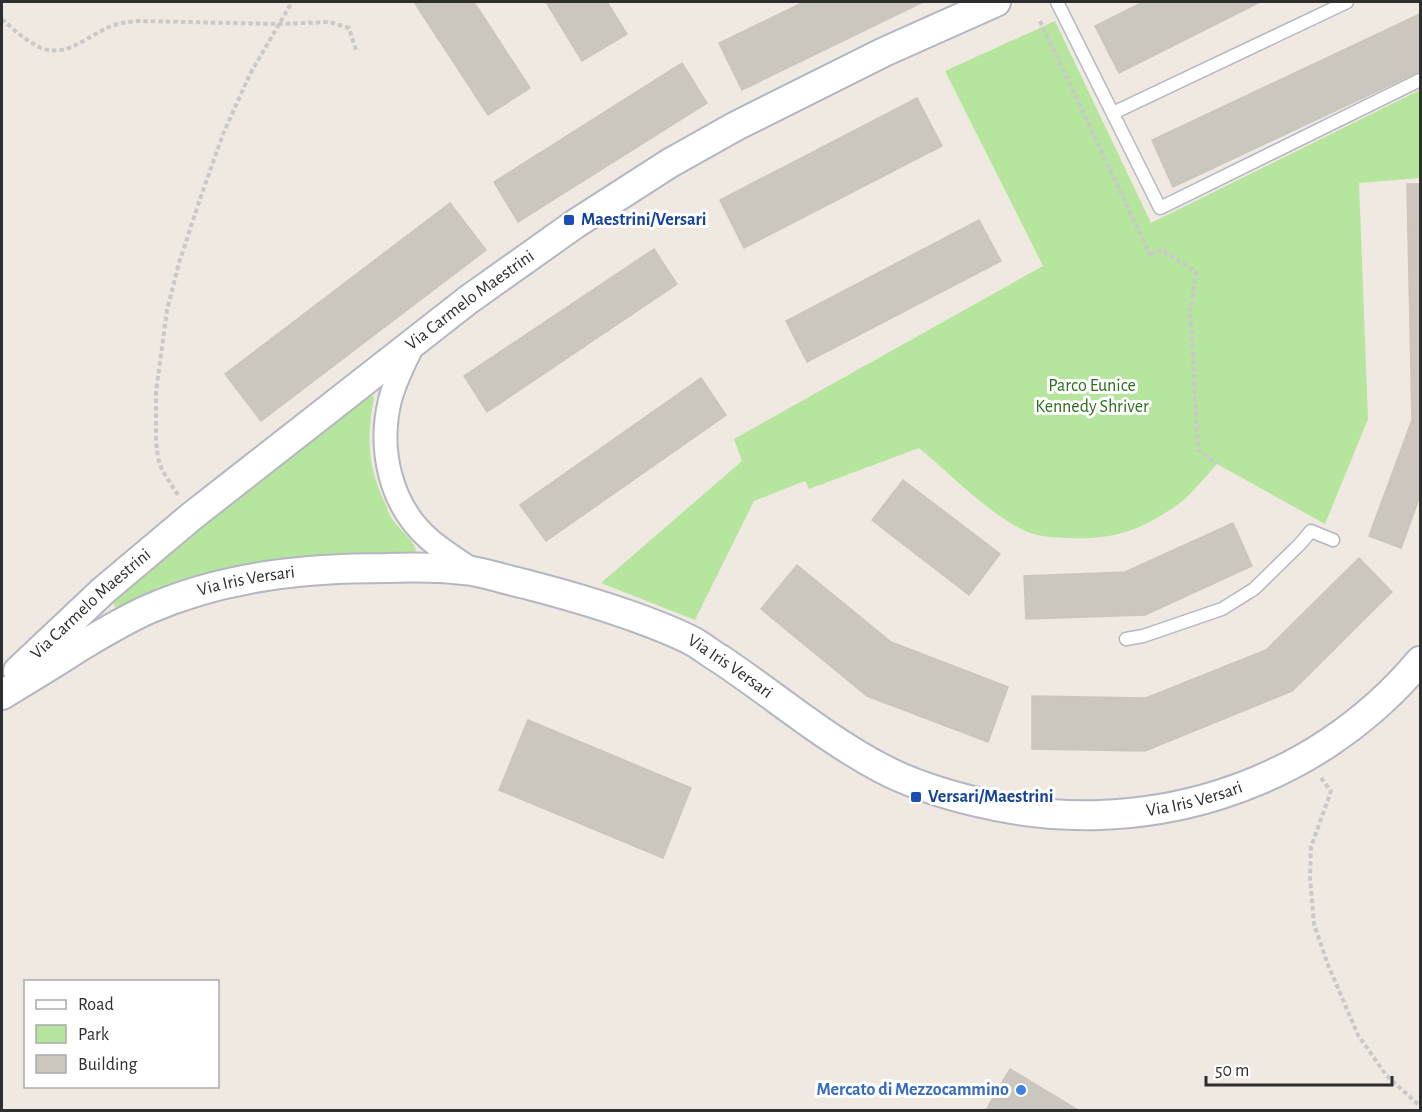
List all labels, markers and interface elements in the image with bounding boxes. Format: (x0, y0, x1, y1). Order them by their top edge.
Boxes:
place label: Maestrini/Versari (581, 211, 707, 229)
marker: Maestrini/Versari (562, 213, 576, 227)
street label: Via Carmelo Maestrini (402, 247, 538, 354)
park label: Parco Eunice Kennedy Shriver (1035, 377, 1149, 416)
street label: Via Carmelo Maestrini (27, 546, 154, 663)
street label: Via Iris Versari (195, 563, 296, 600)
street label: Via Iris Versari (685, 631, 776, 702)
street label: Via Iris Versari (1145, 778, 1245, 820)
place label: Versari/Maestrini (928, 788, 1054, 806)
marker: Versari/Maestrini (909, 790, 923, 804)
legend (24, 980, 219, 1088)
text: Road (78, 996, 114, 1014)
text: Park (78, 1026, 110, 1044)
scale bar (1206, 1049, 1392, 1087)
text: Building (78, 1056, 138, 1074)
text: 50 m (1215, 1062, 1249, 1080)
place label: Mercato di Mezzocammino (816, 1081, 1009, 1099)
marker: Mercato di Mezzocammino (1014, 1083, 1028, 1097)

